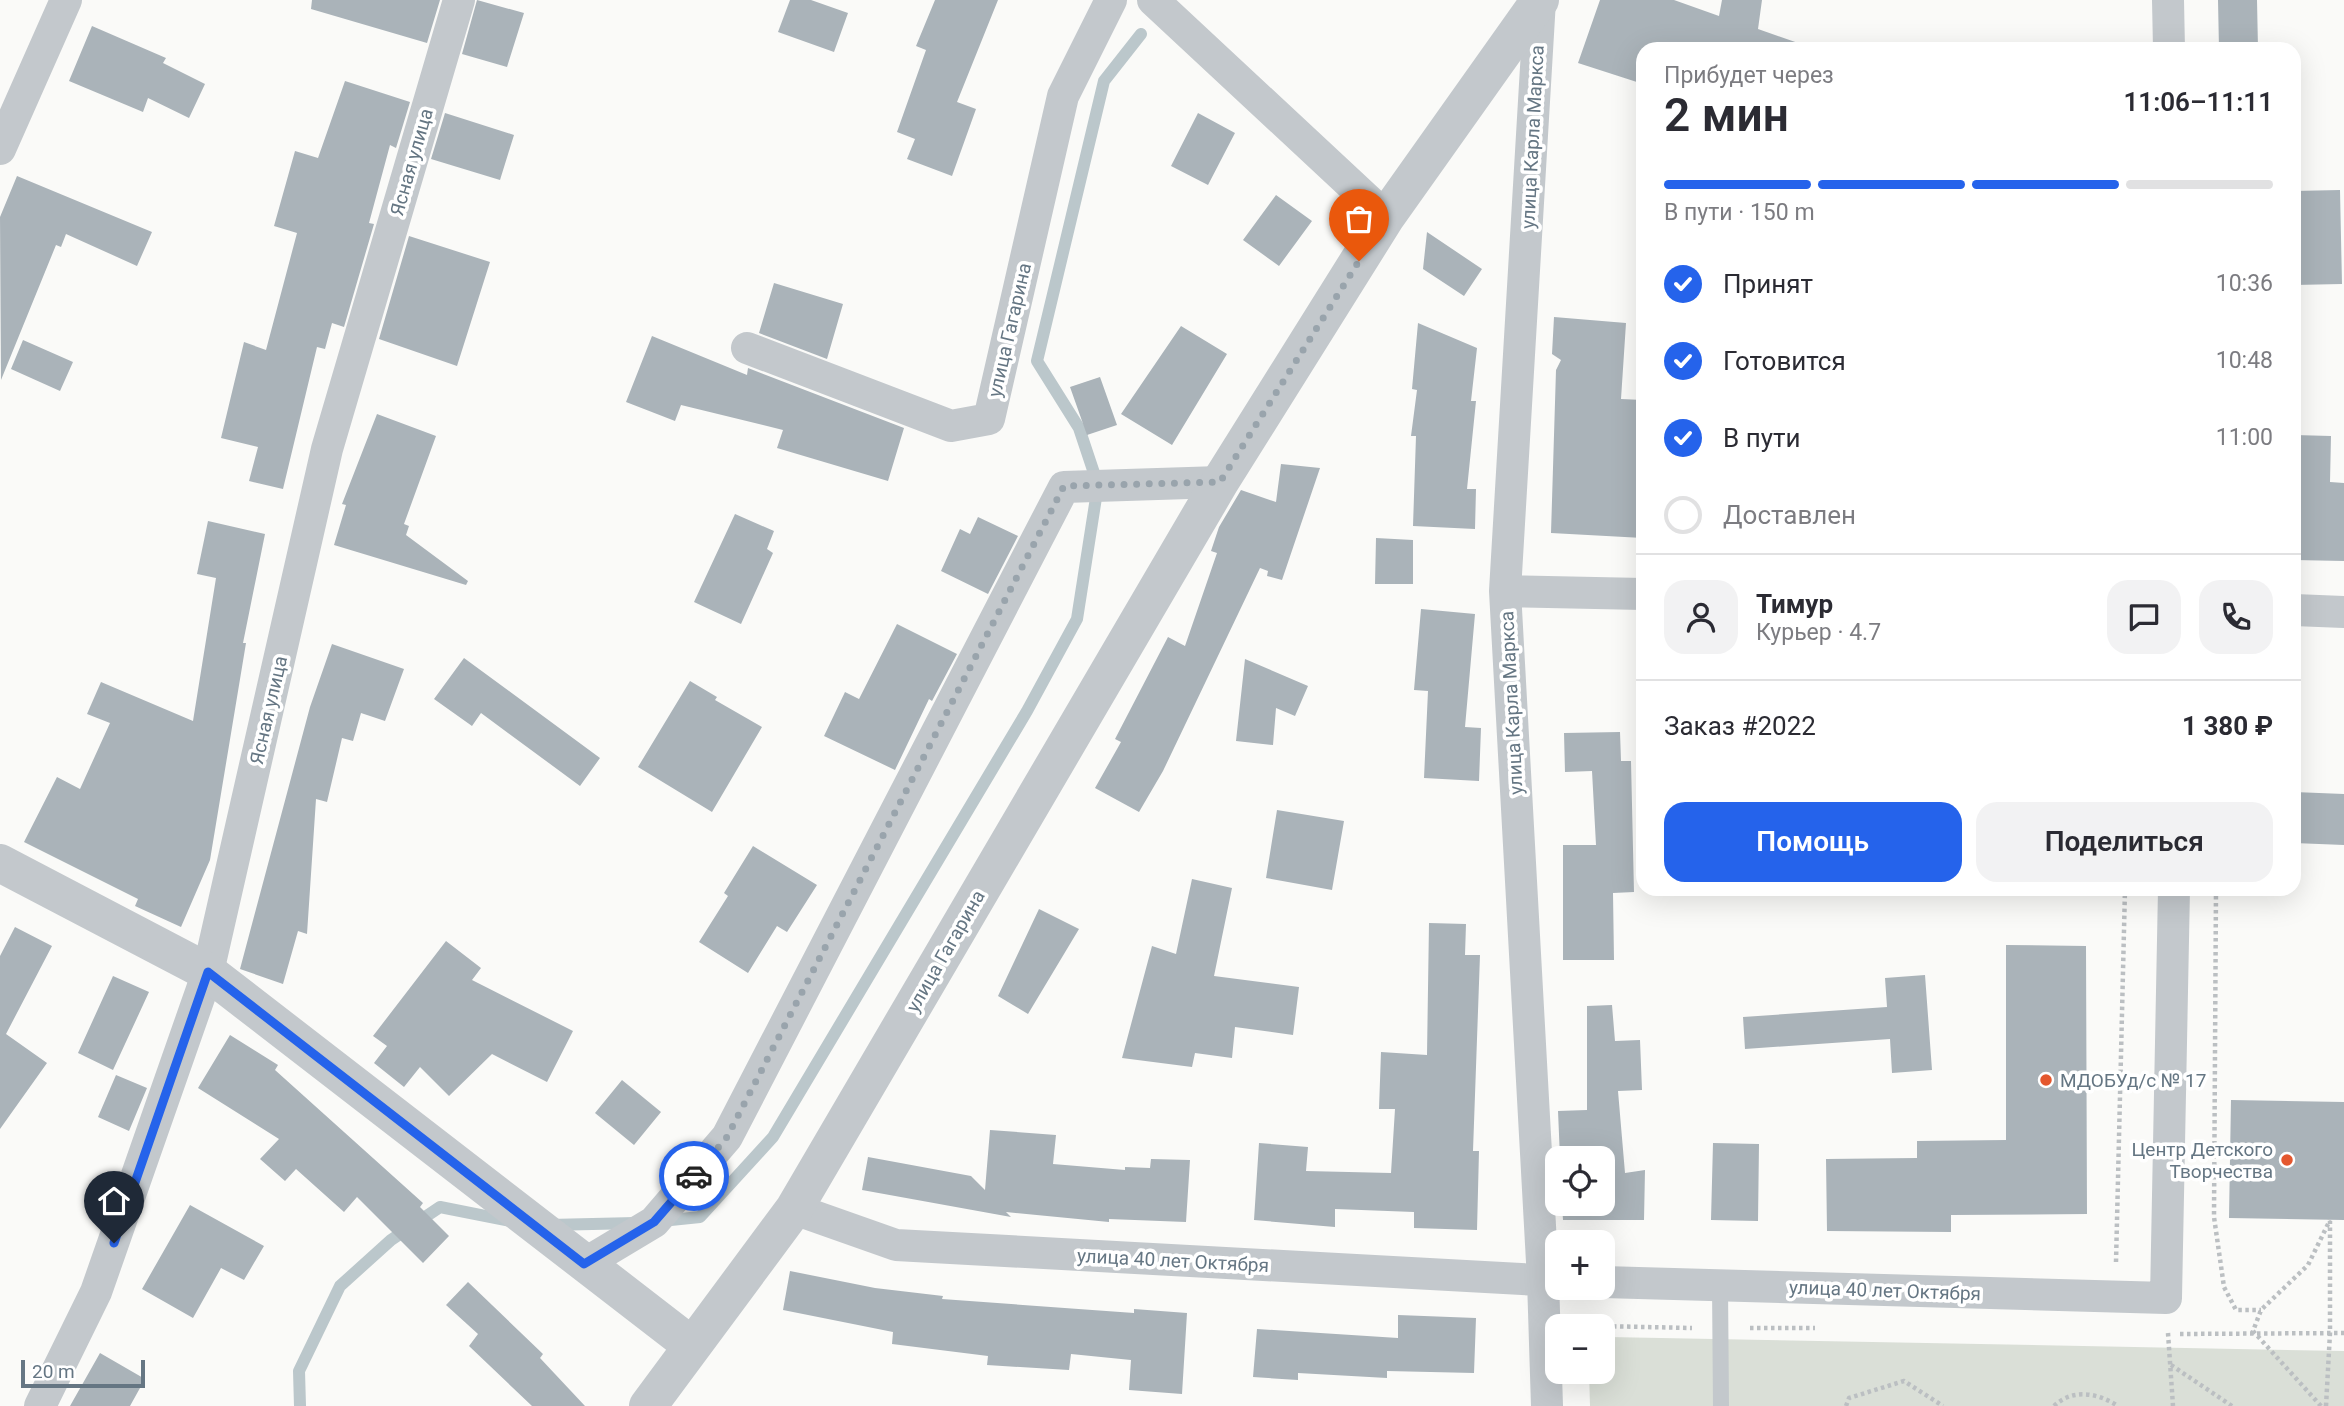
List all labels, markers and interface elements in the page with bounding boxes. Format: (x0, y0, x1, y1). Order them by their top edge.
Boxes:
street label: улица Карла Маркса (1516, 45, 1549, 229)
text: Прибудет через (1664, 62, 1834, 89)
text: 11:06–11:11 (2123, 87, 2273, 117)
text: 2 мин (1664, 88, 1789, 142)
street label: Ясная улица (385, 106, 438, 218)
pin (1329, 189, 1389, 261)
text: В пути · 150 m (1664, 199, 1815, 226)
icon: bag (1340, 200, 1378, 238)
street label: улица Гагарина (983, 261, 1036, 399)
icon: check (1664, 265, 1702, 303)
text: Принят (1723, 269, 1813, 299)
text: 10:36 (2216, 270, 2273, 297)
icon: check (1664, 342, 1702, 380)
text: Готовится (1723, 346, 1846, 376)
text: 10:48 (2216, 347, 2273, 374)
icon: check (1664, 419, 1702, 457)
text: В пути (1723, 423, 1800, 453)
text: 11:00 (2216, 424, 2273, 451)
text: Доставлен (1723, 500, 1856, 530)
button: person (1664, 580, 1738, 654)
button: chat (2107, 580, 2181, 654)
button: phone (2199, 580, 2273, 654)
text: Тимур (1756, 589, 1833, 619)
street label: улица Карла Маркса (1495, 611, 1528, 795)
text: Курьер · 4.7 (1756, 619, 1881, 646)
street label: Ясная улица (245, 654, 292, 767)
text: Заказ #2022 (1664, 711, 1816, 741)
text: 1 380 ₽ (2182, 711, 2273, 741)
button: Помощь (1664, 802, 1962, 882)
button: Поделиться (1976, 802, 2273, 882)
street label: улица Гагарина (901, 886, 990, 1016)
place label: МДОБУд/с № 17 (2060, 1069, 2206, 1092)
marker: МДОБУд/с № 17 (2038, 1072, 2054, 1088)
place label: Центр Детского Творчества (2131, 1138, 2273, 1183)
courier (659, 1141, 729, 1211)
map controls (1545, 1146, 1615, 1384)
button: locate (1545, 1146, 1615, 1216)
marker: Центр Детского Творчества (2279, 1152, 2295, 1168)
icon: car (675, 1157, 713, 1195)
pin (84, 1171, 144, 1243)
icon: home (95, 1182, 133, 1220)
button: + (1545, 1230, 1615, 1300)
street label: улица 40 лет Октября (1076, 1244, 1269, 1277)
street label: улица 40 лет Октября (1789, 1276, 1981, 1305)
button: − (1545, 1314, 1615, 1384)
scale bar (21, 1357, 145, 1389)
text: 20 m (32, 1360, 75, 1383)

